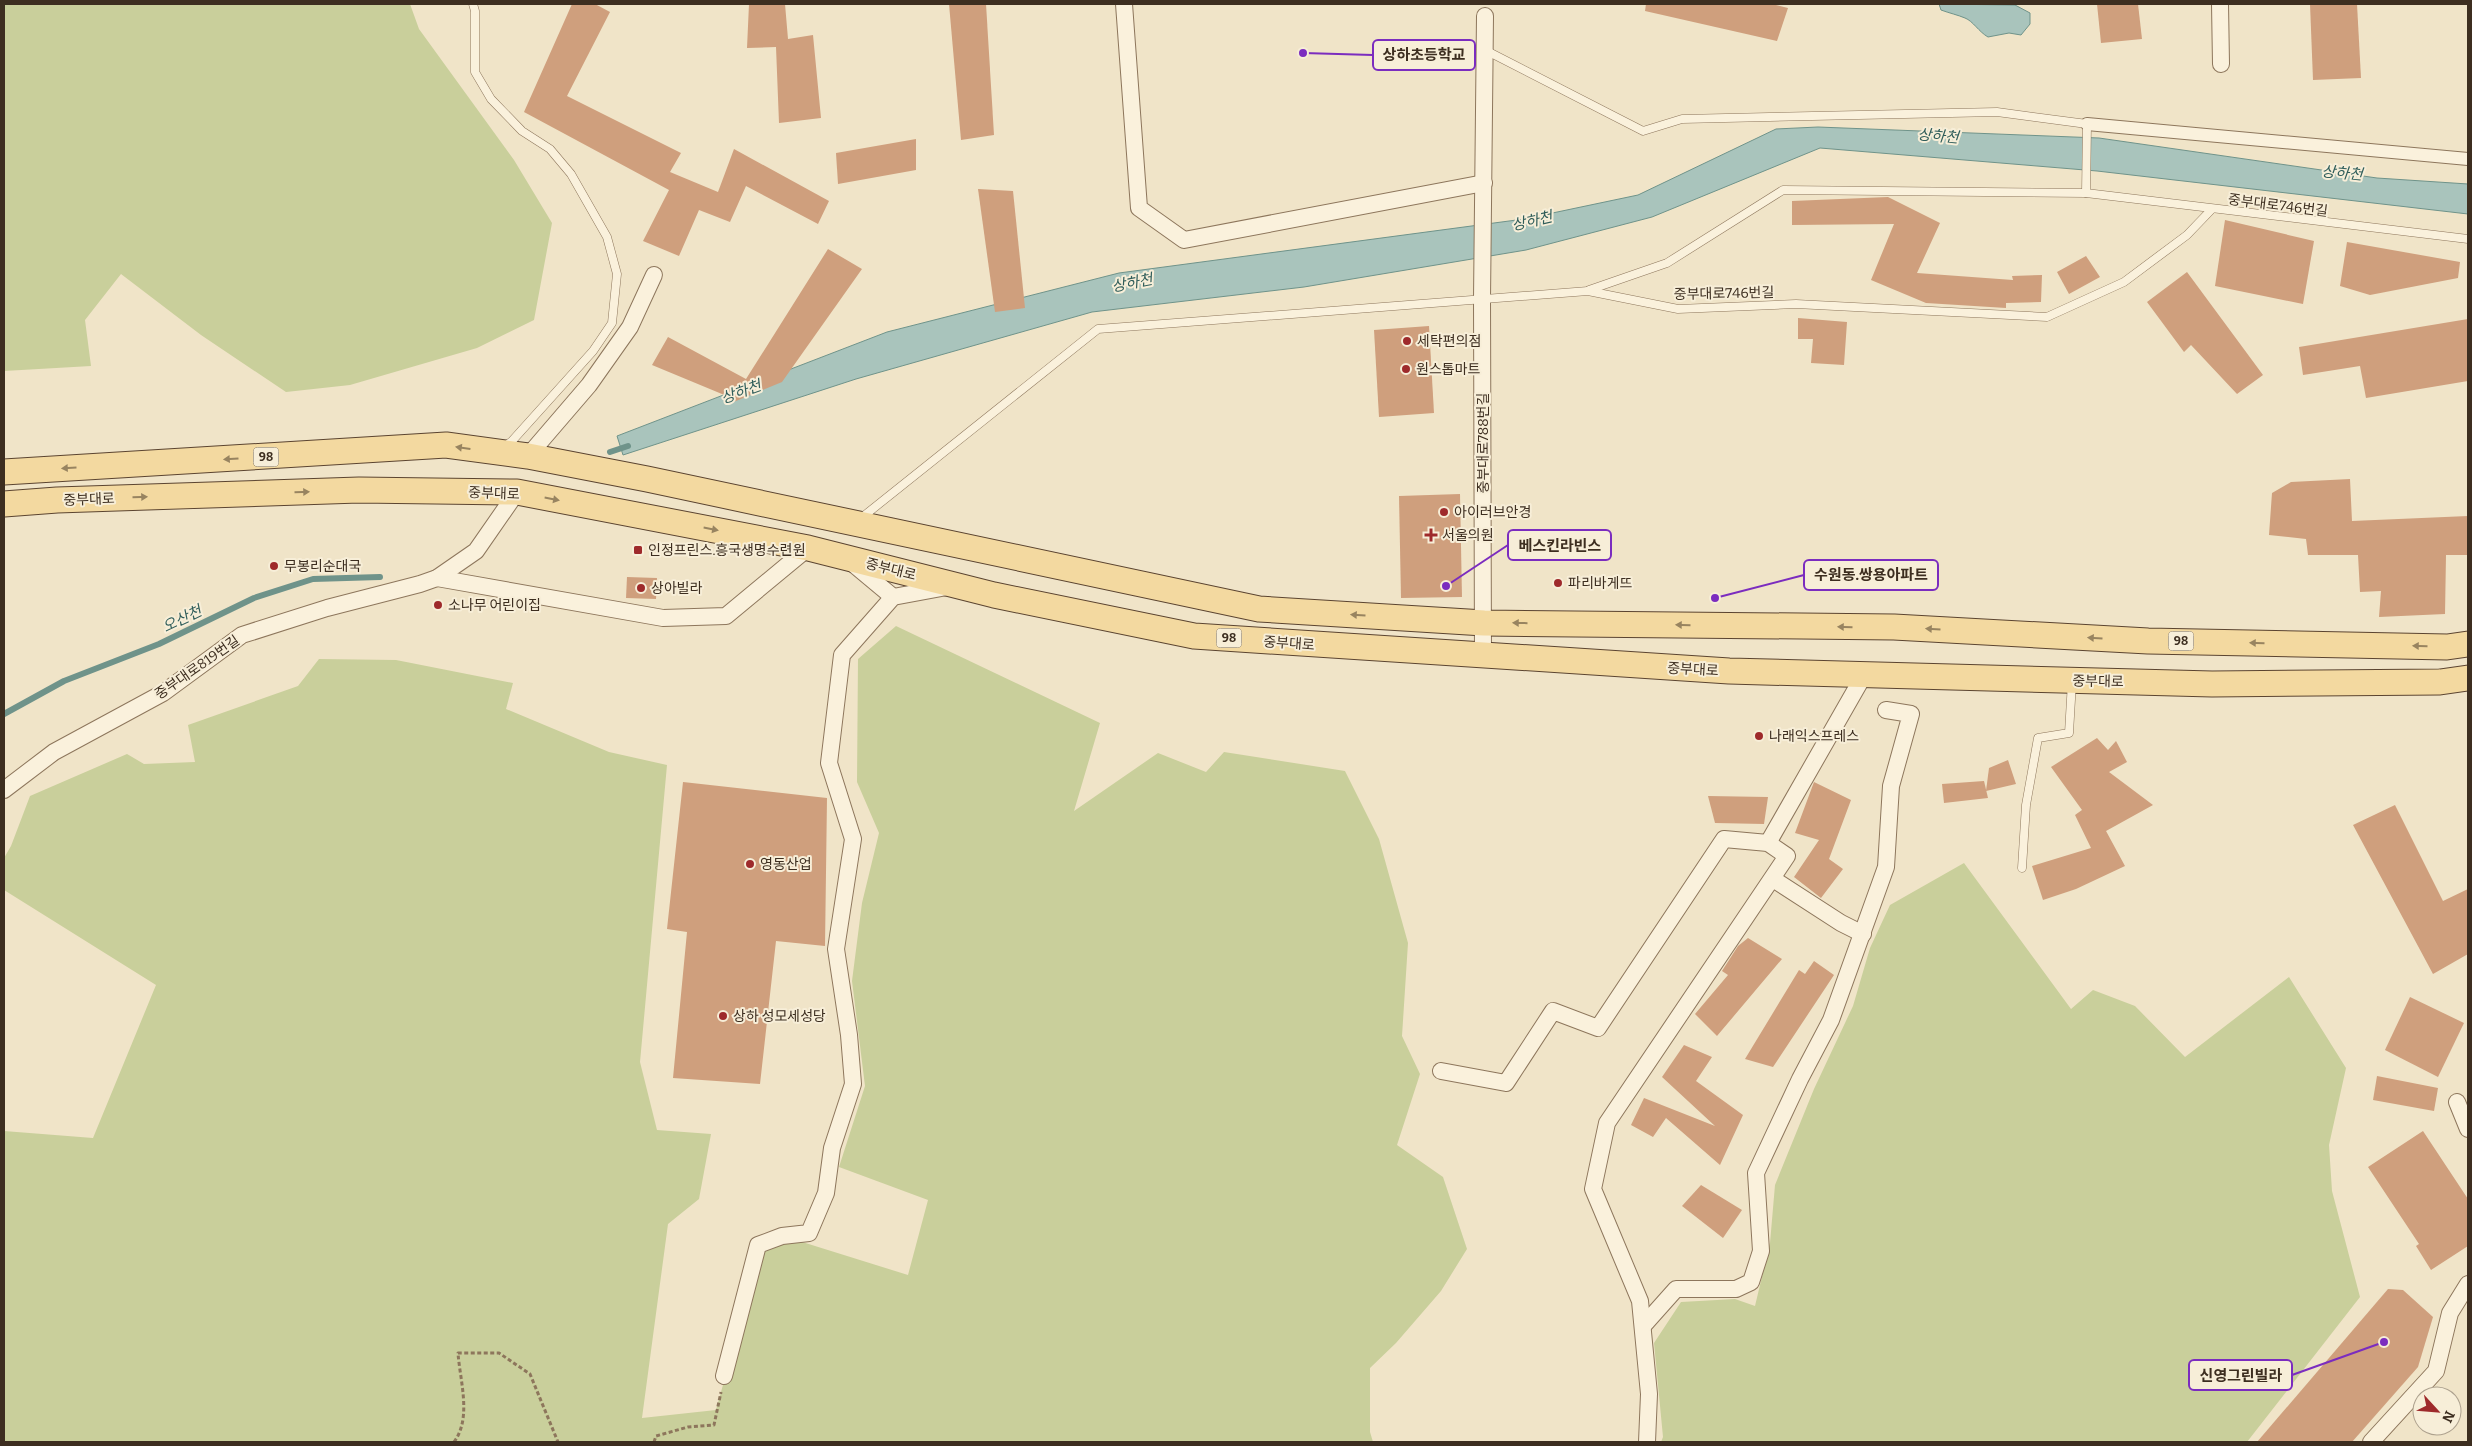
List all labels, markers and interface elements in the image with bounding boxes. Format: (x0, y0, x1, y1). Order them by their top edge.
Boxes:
callout: 상하초등학교 (1373, 40, 1475, 70)
text: 상하초등학교 (1383, 46, 1466, 64)
water label: 상하천 (1917, 125, 1962, 147)
water label: 상하천 (2321, 162, 2366, 184)
street label: 중부대로746번길 (2227, 191, 2329, 220)
water label: 상하천 (1510, 207, 1556, 234)
water label: 상하천 (1110, 270, 1156, 296)
street label: 중부대로746번길 (1674, 284, 1774, 303)
place label: 세탁편의점 (1417, 333, 1481, 350)
marker: 세탁편의점 (1401, 335, 1413, 347)
place label: 원스톱마트 (1416, 361, 1481, 378)
marker: 원스톱마트 (1400, 363, 1412, 375)
water label: 상하천 (718, 376, 766, 408)
street label: 중부대로788번길 (1475, 393, 1492, 493)
one-way arrow (454, 443, 470, 451)
road number: 98 (254, 448, 278, 467)
one-way arrow (223, 455, 239, 463)
one-way arrow (60, 465, 76, 473)
street label: 중부대로 (468, 484, 520, 503)
one-way arrow (294, 488, 310, 496)
street label: 중부대로 (63, 490, 115, 509)
one-way arrow (132, 493, 148, 501)
one-way arrow (544, 495, 559, 503)
place label: 아이러브안경 (1454, 504, 1531, 521)
marker: 아이러브안경 (1438, 506, 1450, 518)
one-way arrow (704, 526, 720, 534)
place label: 서울의원 (1442, 527, 1494, 544)
marker: 서울의원 (1424, 528, 1438, 542)
callout: 베스킨라빈스 (1508, 530, 1611, 560)
text: 베스킨라빈스 (1519, 537, 1602, 555)
place label: 인정프린스.흥국생명수련원 (648, 542, 806, 559)
marker: 인정프린스.흥국생명수련원 (632, 544, 644, 556)
street label: 중부대로 (864, 555, 918, 584)
place label: 무봉리순대국 (284, 558, 361, 575)
marker: 무봉리순대국 (268, 560, 280, 572)
callout: 수원동.쌍용아파트 (1804, 560, 1938, 590)
text: 수원동.쌍용아파트 (1814, 566, 1928, 584)
place label: 파리바게뜨 (1568, 575, 1633, 592)
marker: 파리바게뜨 (1552, 577, 1564, 589)
place label: 상아빌라 (651, 580, 703, 597)
marker: 상아빌라 (635, 582, 647, 594)
place label: 소나무 어린이집 (448, 597, 541, 614)
marker: 소나무 어린이집 (432, 599, 444, 611)
water label: 오산천 (159, 601, 207, 636)
one-way arrow (1350, 611, 1366, 619)
one-way arrow (1512, 619, 1528, 627)
one-way arrow (1675, 621, 1691, 629)
one-way arrow (1837, 623, 1853, 631)
one-way arrow (1924, 625, 1940, 633)
road number: 98 (1216, 628, 1242, 648)
road number: 98 (2168, 631, 2194, 650)
street label: 중부대로819번길 (152, 632, 243, 703)
street label: 중부대로 (1263, 633, 1315, 654)
one-way arrow (2087, 633, 2103, 641)
one-way arrow (2249, 639, 2265, 647)
one-way arrow (2411, 642, 2427, 650)
street label: 중부대로 (1667, 660, 1719, 679)
street label: 중부대로 (2072, 673, 2124, 690)
place label: 나래익스프레스 (1769, 728, 1859, 745)
marker: 나래익스프레스 (1753, 730, 1765, 742)
place label: 영동산업 (760, 856, 812, 873)
marker: 영동산업 (744, 858, 756, 870)
place label: 상하 성모세성당 (733, 1008, 826, 1025)
marker: 상하 성모세성당 (717, 1010, 729, 1022)
callout: 신영그린빌라 (2189, 1360, 2292, 1390)
text: 신영그린빌라 (2200, 1367, 2283, 1385)
north arrow (2412, 1386, 2462, 1436)
text: N (2438, 1408, 2458, 1425)

